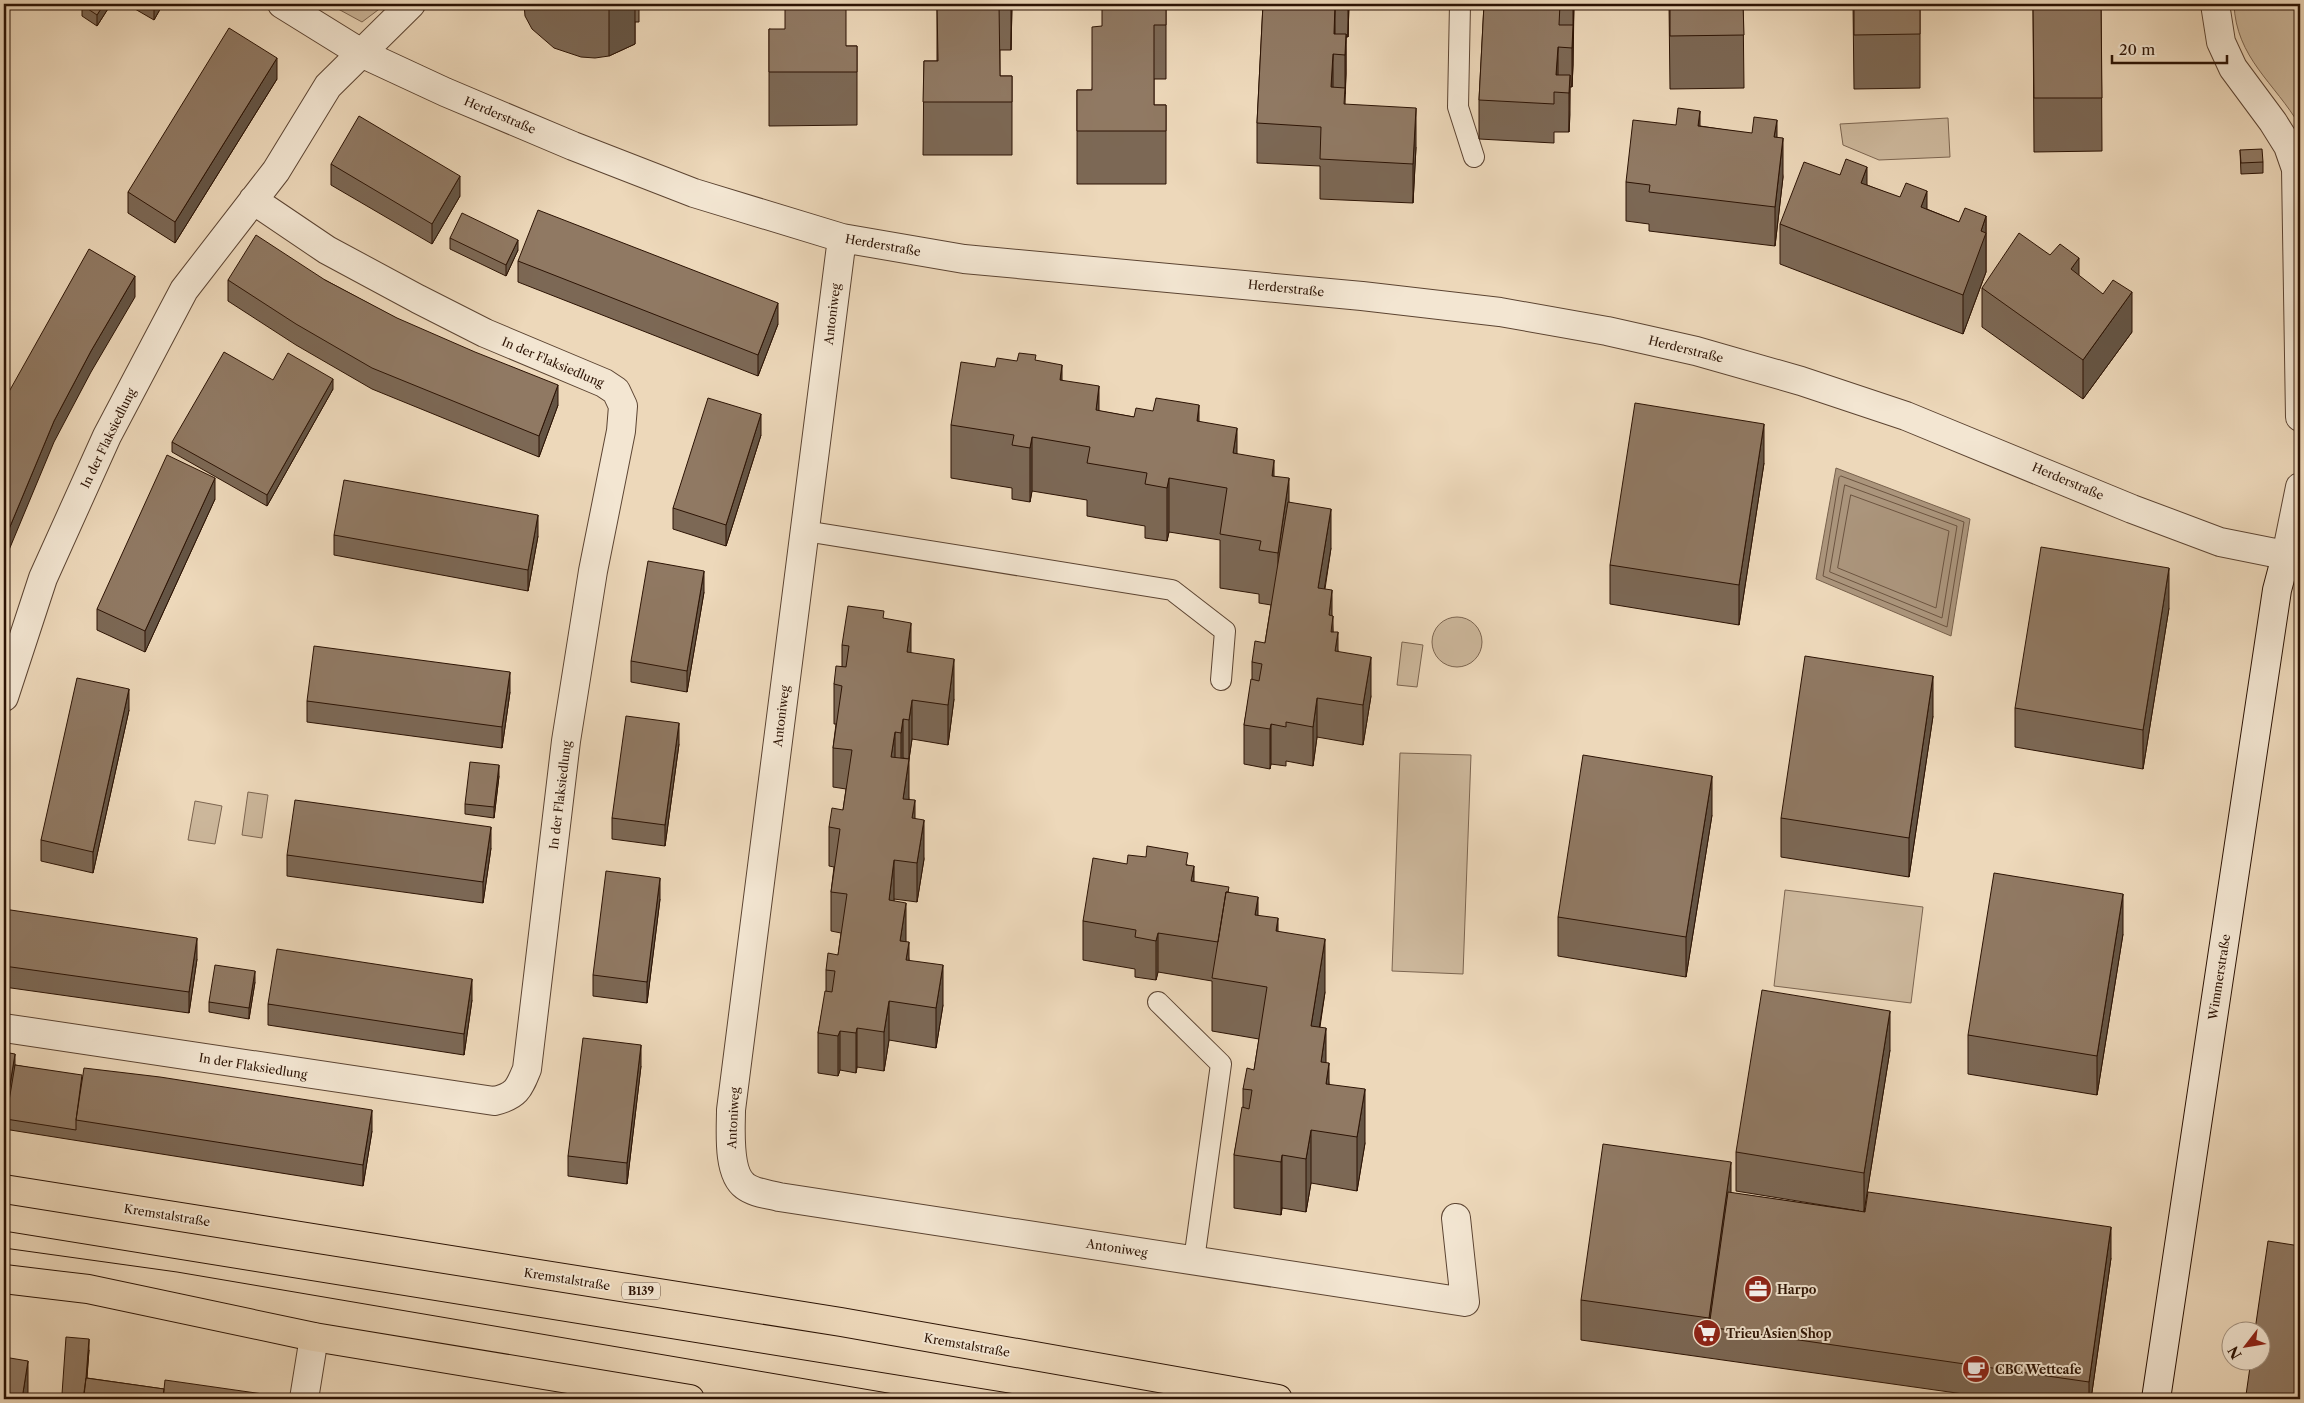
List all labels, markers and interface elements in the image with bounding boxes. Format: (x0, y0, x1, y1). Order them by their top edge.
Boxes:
scale bar (2112, 32, 2226, 64)
text: 20 m (2119, 40, 2155, 59)
street label: Herderstraße (462, 93, 538, 137)
street label: Herderstraße (844, 231, 922, 259)
street label: Herderstraße (1247, 277, 1325, 299)
street label: Antoniweg (821, 282, 843, 347)
street label: Herderstraße (1647, 332, 1725, 366)
street label: In der Flaksiedlung (500, 334, 607, 391)
street label: In der Flaksiedlung (77, 385, 139, 491)
street label: Herderstraße (2030, 459, 2106, 503)
street label: Antoniweg (770, 684, 792, 749)
street label: In der Flaksiedlung (546, 739, 574, 850)
street label: Wimmerstraße (2205, 933, 2233, 1022)
street label: In der Flaksiedlung (198, 1050, 309, 1082)
street label: Antoniweg (724, 1086, 742, 1150)
street label: Kremstalstraße (123, 1201, 212, 1229)
street label: Antoniweg (1084, 1236, 1149, 1260)
street label: Kremstalstraße (523, 1265, 612, 1293)
office icon: Harpo (1743, 1274, 1773, 1304)
road number: B139 (622, 1282, 660, 1300)
place label: Harpo (1777, 1282, 1817, 1297)
supermarket icon: Trieu Asien Shop (1692, 1318, 1722, 1348)
north arrow (2222, 1320, 2272, 1370)
place label: Trieu Asien Shop (1726, 1326, 1832, 1341)
street label: Kremstalstraße (923, 1330, 1012, 1360)
text: N (2224, 1343, 2246, 1363)
cafe icon: CBC Wettcafe (1961, 1354, 1991, 1384)
place label: CBC Wettcafe (1995, 1362, 2082, 1377)

